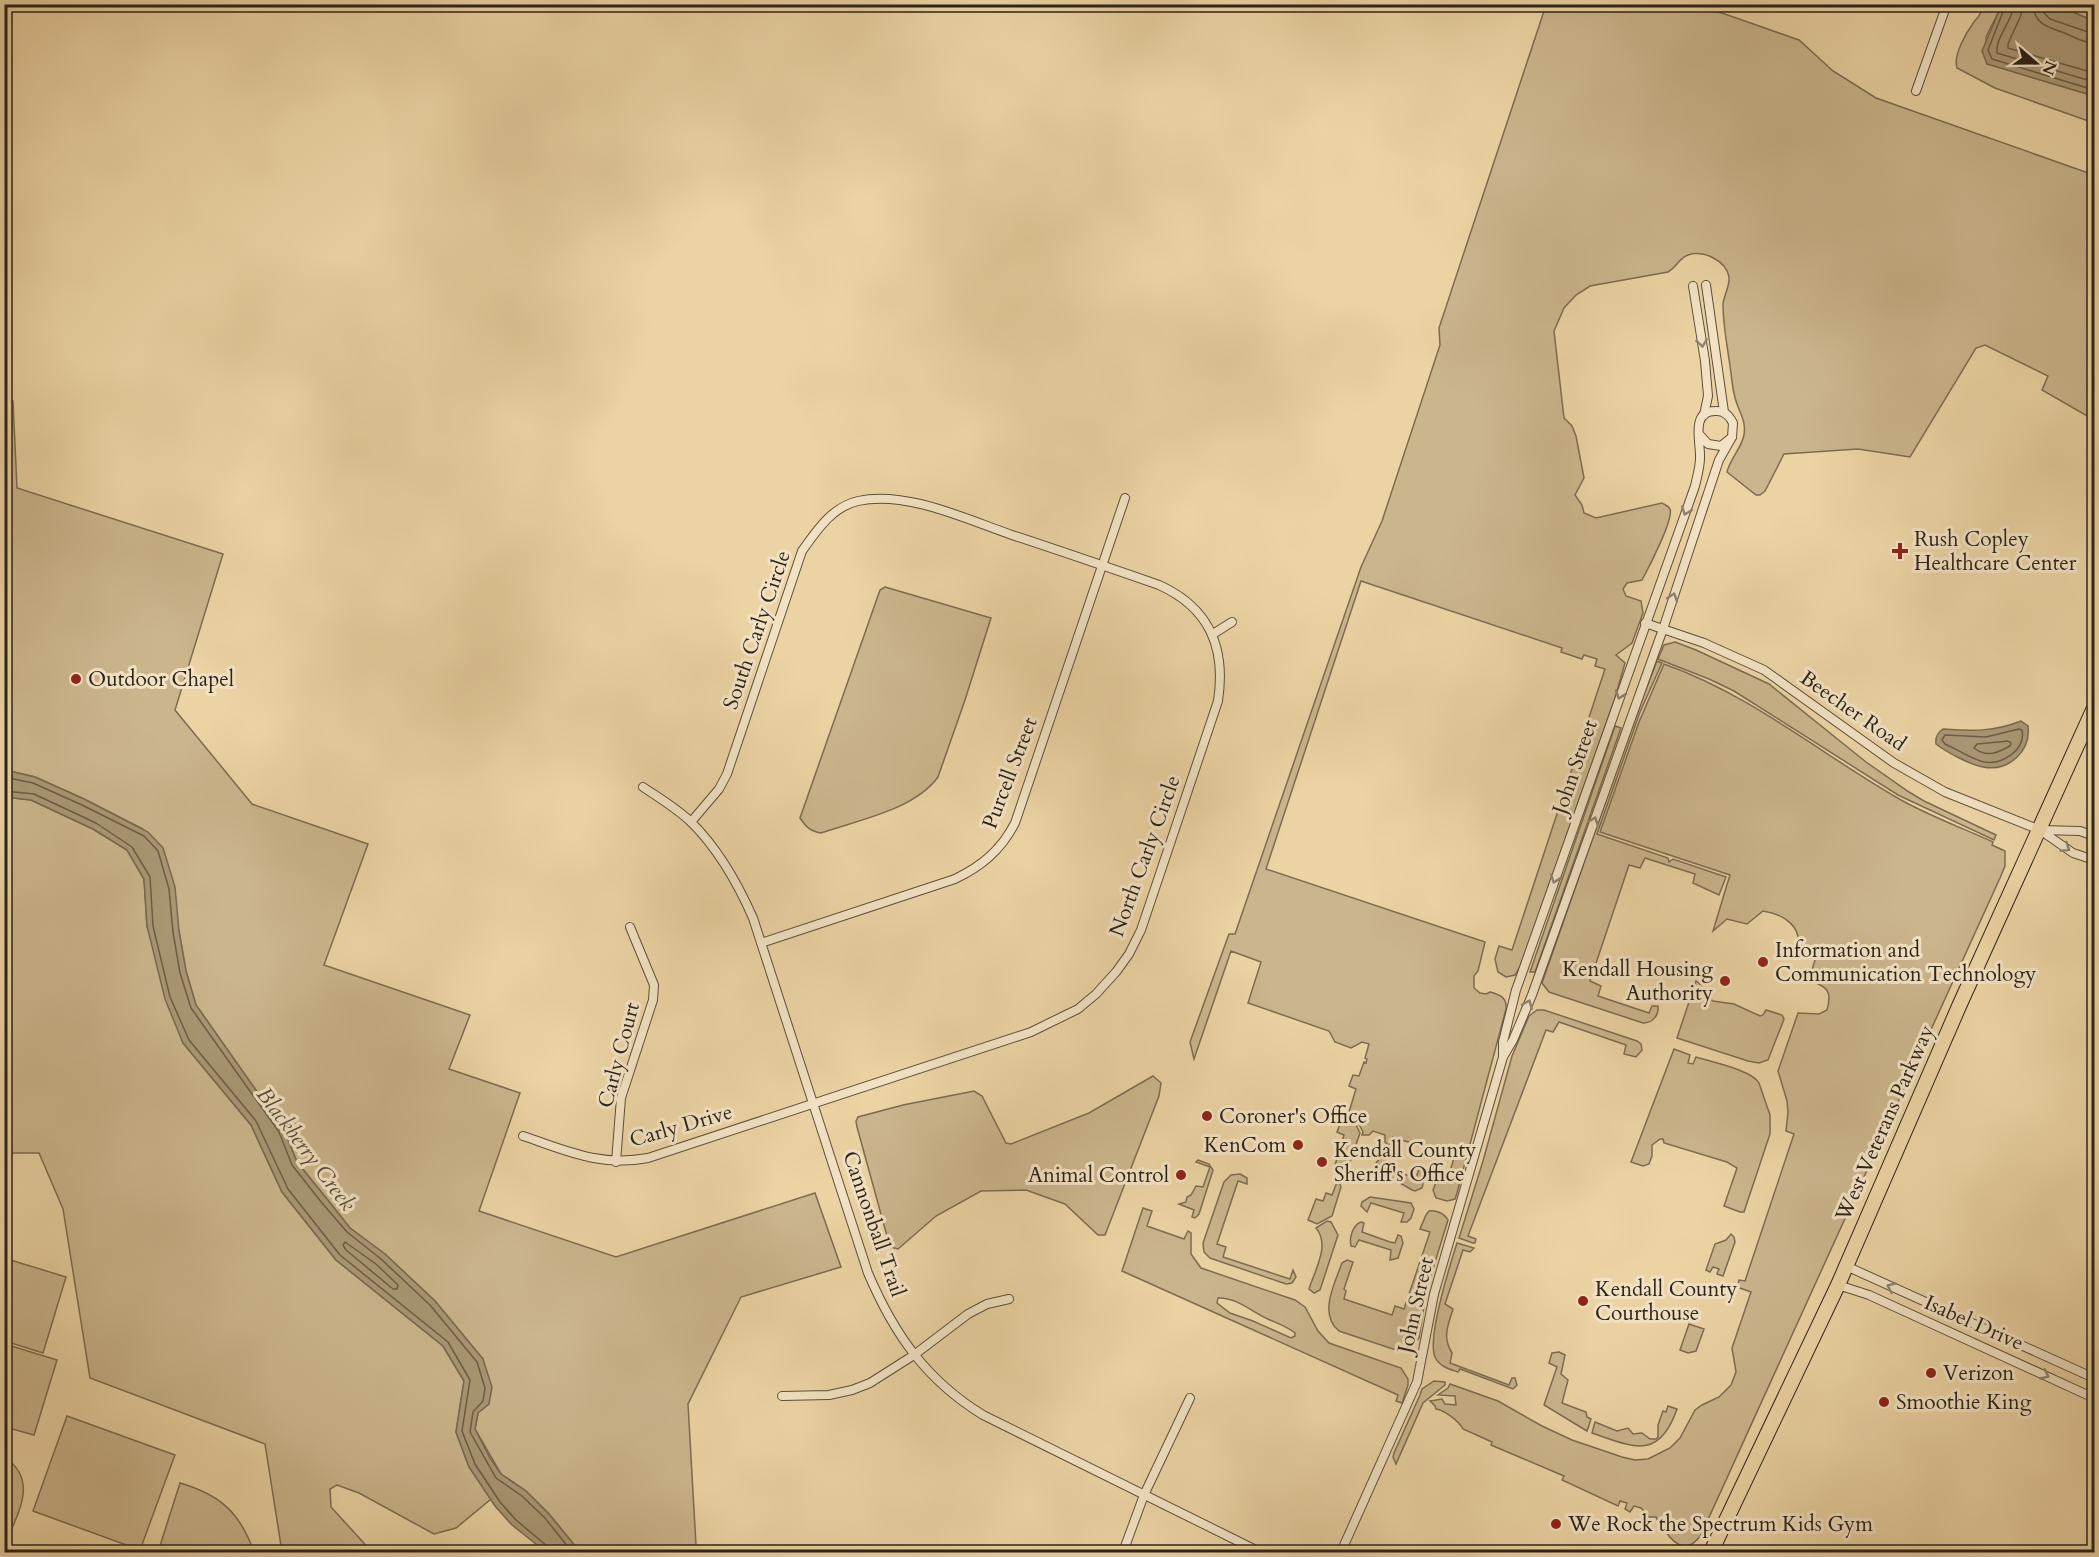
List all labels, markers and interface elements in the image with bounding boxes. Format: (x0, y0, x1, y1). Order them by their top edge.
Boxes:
north arrow (2006, 33, 2066, 93)
text: N (2036, 57, 2062, 78)
one-way arrow (1695, 338, 1708, 348)
one-way arrow (1680, 506, 1693, 516)
place label: Rush Copley Healthcare Center (1914, 525, 2077, 578)
marker: Rush Copley Healthcare Center (1891, 542, 1909, 560)
street label: South Carly Circle (716, 547, 798, 713)
one-way arrow (1666, 592, 1679, 603)
street label: Beecher Road (1794, 664, 1912, 758)
place label: Outdoor Chapel (88, 665, 234, 694)
marker: Outdoor Chapel (69, 672, 83, 686)
one-way arrow (1614, 689, 1627, 700)
street label: Purcell Street (975, 713, 1045, 833)
street label: John Street (1544, 716, 1605, 821)
street label: North Carly Circle (1102, 771, 1188, 941)
one-way arrow (1587, 816, 1600, 827)
one-way arrow (2059, 841, 2070, 852)
one-way arrow (1550, 873, 1563, 884)
place label: Information and Communication Technology (1775, 936, 2036, 989)
place label: Kendall Housing Authority (1562, 955, 1713, 1008)
marker: Information and Communication Technology (1756, 955, 1770, 969)
marker: Kendall Housing Authority (1718, 974, 1732, 988)
street label: Carly Court (591, 999, 647, 1111)
one-way arrow (1521, 999, 1533, 1010)
street label: West Veterans Parkway (1828, 1020, 1941, 1227)
water label: Blackberry Creek (249, 1081, 363, 1217)
street label: Carly Drive (626, 1098, 736, 1154)
place label: Coroner's Office (1219, 1102, 1367, 1131)
marker: Coroner's Office (1200, 1109, 1214, 1123)
place label: KenCom (1204, 1131, 1286, 1160)
place label: Kendall County Sheriff's Office (1334, 1136, 1476, 1189)
marker: KenCom (1291, 1138, 1305, 1152)
street label: Cannonball Trail (835, 1147, 913, 1301)
marker: Kendall County Sheriff's Office (1315, 1155, 1329, 1169)
place label: Animal Control (1028, 1161, 1169, 1190)
marker: Animal Control (1174, 1168, 1188, 1182)
street label: John Street (1390, 1254, 1441, 1359)
place label: Kendall County Courthouse (1595, 1275, 1737, 1328)
one-way arrow (1887, 1282, 1898, 1294)
street label: Isabel Drive (1920, 1288, 2028, 1358)
marker: Kendall County Courthouse (1576, 1294, 1590, 1308)
place label: Verizon (1943, 1359, 2014, 1388)
marker: Verizon (1924, 1366, 1938, 1380)
one-way arrow (2038, 1368, 2049, 1380)
place label: Smoothie King (1896, 1388, 2032, 1417)
marker: Smoothie King (1877, 1395, 1891, 1409)
place label: We Rock the Spectrum Kids Gym (1567, 1510, 1873, 1539)
marker: We Rock the Spectrum Kids Gym (1549, 1517, 1563, 1531)

